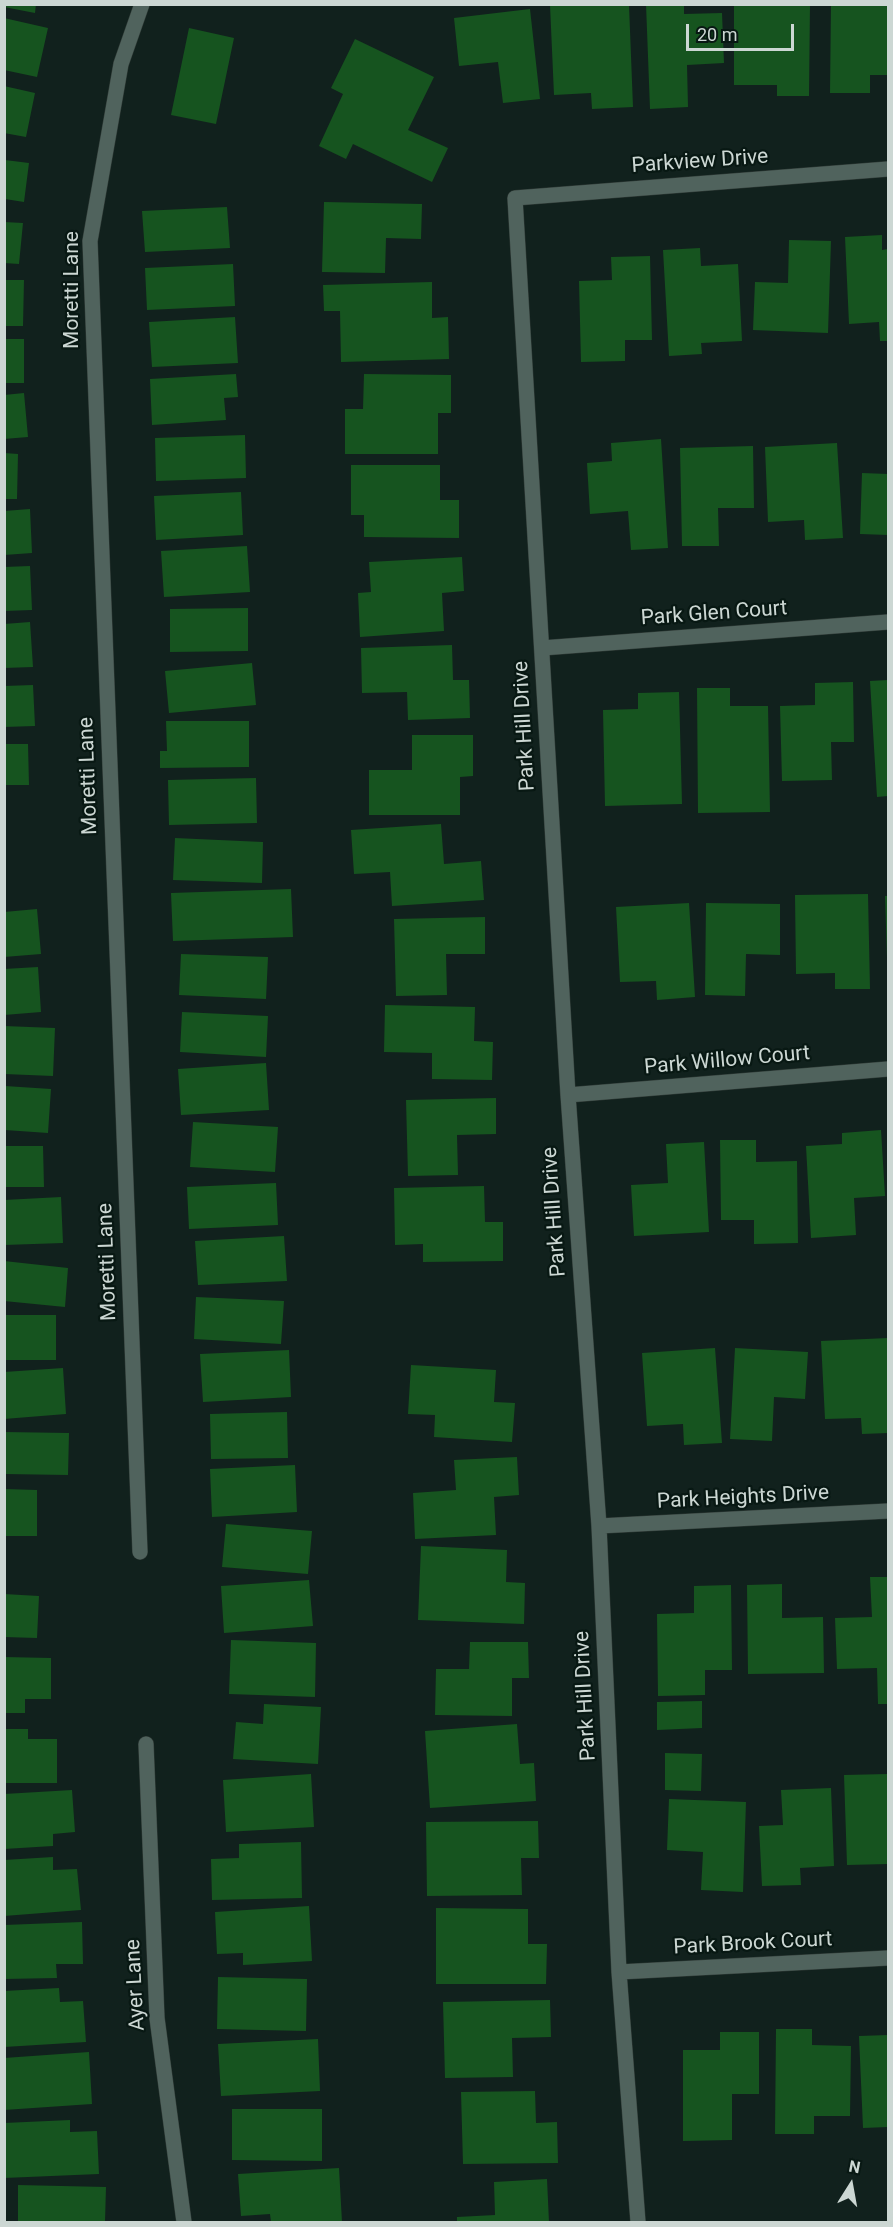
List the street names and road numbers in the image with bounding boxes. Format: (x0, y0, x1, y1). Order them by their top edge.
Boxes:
street label: Parkview Drive (631, 145, 769, 179)
street label: Moretti Lane (60, 231, 86, 349)
street label: Park Glen Court (640, 596, 788, 632)
street label: Park Hill Drive (509, 660, 541, 792)
street label: Moretti Lane (74, 717, 104, 835)
street label: Park Willow Court (643, 1041, 811, 1081)
street label: Park Hill Drive (538, 1146, 572, 1278)
street label: Moretti Lane (93, 1203, 123, 1321)
street label: Park Heights Drive (656, 1481, 830, 1515)
street label: Park Hill Drive (570, 1630, 602, 1762)
street label: Park Brook Court (673, 1927, 833, 1961)
street label: Ayer Lane (121, 1938, 151, 2032)

